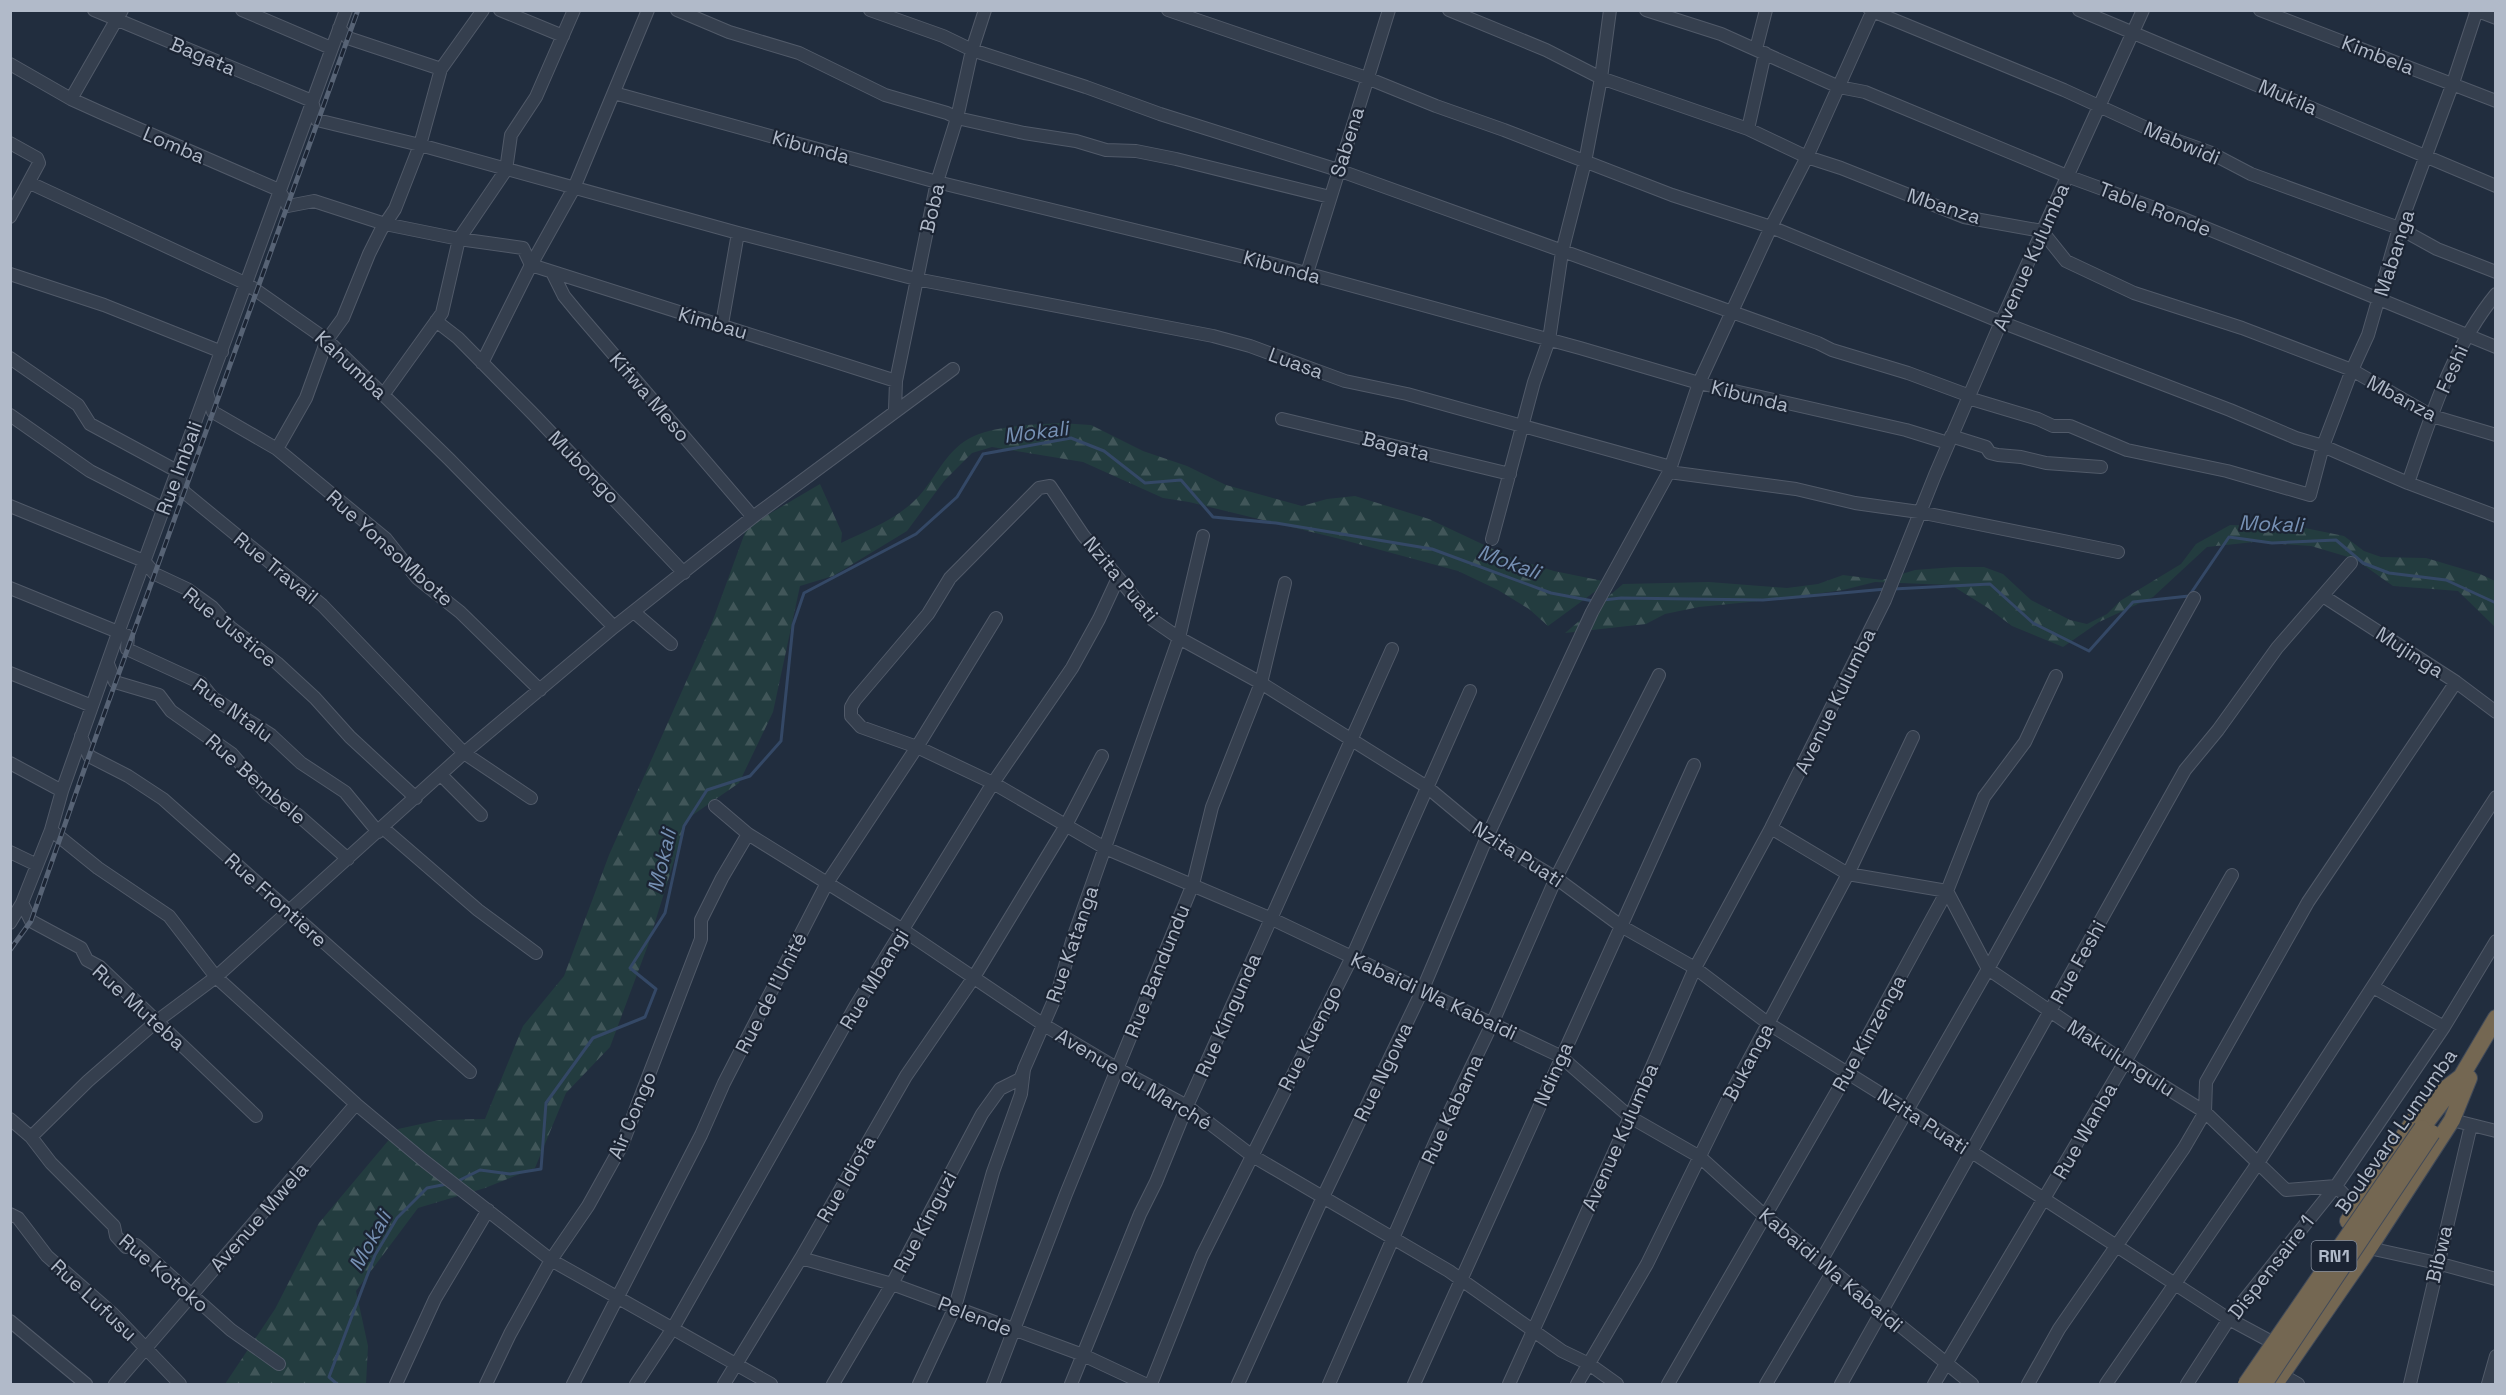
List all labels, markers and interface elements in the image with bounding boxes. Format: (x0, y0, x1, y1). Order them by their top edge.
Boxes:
street label: Kimbela (2338, 29, 2418, 81)
street label: Bagata (166, 31, 240, 81)
street label: Mukila (2255, 73, 2321, 121)
street label: Sabena (1324, 104, 1370, 180)
street label: Mabwidi (2140, 115, 2224, 171)
street label: Lomba (139, 120, 209, 170)
street label: Kibunda (770, 124, 852, 170)
street label: Table Ronde (2095, 176, 2215, 242)
street label: Avenue Kulumba (1987, 179, 2075, 335)
street label: Boba (914, 181, 950, 235)
street label: Mbanza (1904, 182, 1984, 230)
street label: Mabanga (2368, 206, 2420, 300)
street label: Kibunda (1241, 244, 1323, 290)
street label: Kimbau (675, 301, 751, 345)
street label: Kahumba (309, 325, 393, 405)
street label: Luasa (1265, 341, 1327, 385)
street label: Feshi (2430, 341, 2474, 397)
street label: Kifwa Meso (604, 347, 696, 447)
street label: Mbanza (2362, 369, 2442, 427)
street label: Kibunda (1709, 374, 1791, 418)
water label: Mokali (1002, 414, 1072, 449)
street label: Rue Imbali (150, 417, 208, 519)
street label: Mubongo (543, 425, 625, 509)
street label: Bagata (1359, 425, 1433, 467)
street label: Rue YonsoMbote (321, 484, 459, 612)
water label: Mokali (2238, 509, 2307, 538)
street label: Rue Travail (228, 526, 324, 610)
street label: Nzita Puati (1078, 531, 1164, 627)
water label: Mokali (1474, 538, 1547, 586)
street label: Rue Justice (178, 581, 282, 673)
street label: Mujinga (2371, 620, 2449, 684)
street label: Avenue Kulumba (1789, 624, 1881, 778)
street label: Rue Ntalu (188, 672, 278, 748)
street label: Rue Bembele (200, 728, 312, 830)
street label: Nzita Puati (1467, 815, 1569, 893)
water label: Mokali (641, 824, 683, 895)
street label: Rue Frontiere (219, 847, 333, 953)
street label: Rue Katanga (1040, 882, 1104, 1006)
street label: Rue Bandundu (1118, 901, 1196, 1041)
street label: Rue Feshi (2044, 915, 2112, 1009)
street label: Rue Mbangi (834, 924, 914, 1034)
street label: Rue de l'Unité (729, 928, 813, 1058)
street label: Kabaidi Wa Kabaidi (1347, 946, 1521, 1046)
street label: Rue Kingunda (1189, 949, 1267, 1081)
street label: Rue Muteba (87, 958, 191, 1056)
street label: Rue Kinzenga (1826, 970, 1912, 1096)
street label: Rue Kuengo (1272, 981, 1348, 1095)
street label: Makulungulu (2062, 1013, 2180, 1103)
street label: Rue Ngowa (1348, 1018, 1418, 1126)
street label: Bukanga (1717, 1019, 1779, 1105)
street label: Avenue du Marché (1051, 1022, 1217, 1136)
street label: Ndinga (1527, 1038, 1579, 1110)
street label: Boulevard Lumumba (2329, 1044, 2463, 1218)
street label: Rue Kabama (1415, 1050, 1489, 1168)
street label: Avenue Kulumba (1576, 1059, 1664, 1215)
street label: Air Congo (602, 1067, 662, 1163)
street label: Rue Wanba (2047, 1078, 2123, 1184)
street label: Nzita Puati (1872, 1082, 1974, 1160)
street label: Rue Idiofa (811, 1131, 881, 1227)
street label: Avenue Mwela (204, 1157, 314, 1277)
street label: Rue Kinguzi (887, 1167, 963, 1277)
street label: Kabaidi Wa Kabaidi (1754, 1202, 1908, 1338)
water label: Mokali (342, 1203, 398, 1276)
street label: Dispensaire 1 (2222, 1210, 2320, 1324)
street label: Bibwa (2420, 1223, 2458, 1285)
street label: Rue Kotoko (114, 1228, 214, 1318)
road number: RN1 (2312, 1241, 2356, 1271)
street label: Rue Lufusu (45, 1253, 143, 1347)
street label: Pelende (934, 1290, 1016, 1342)

